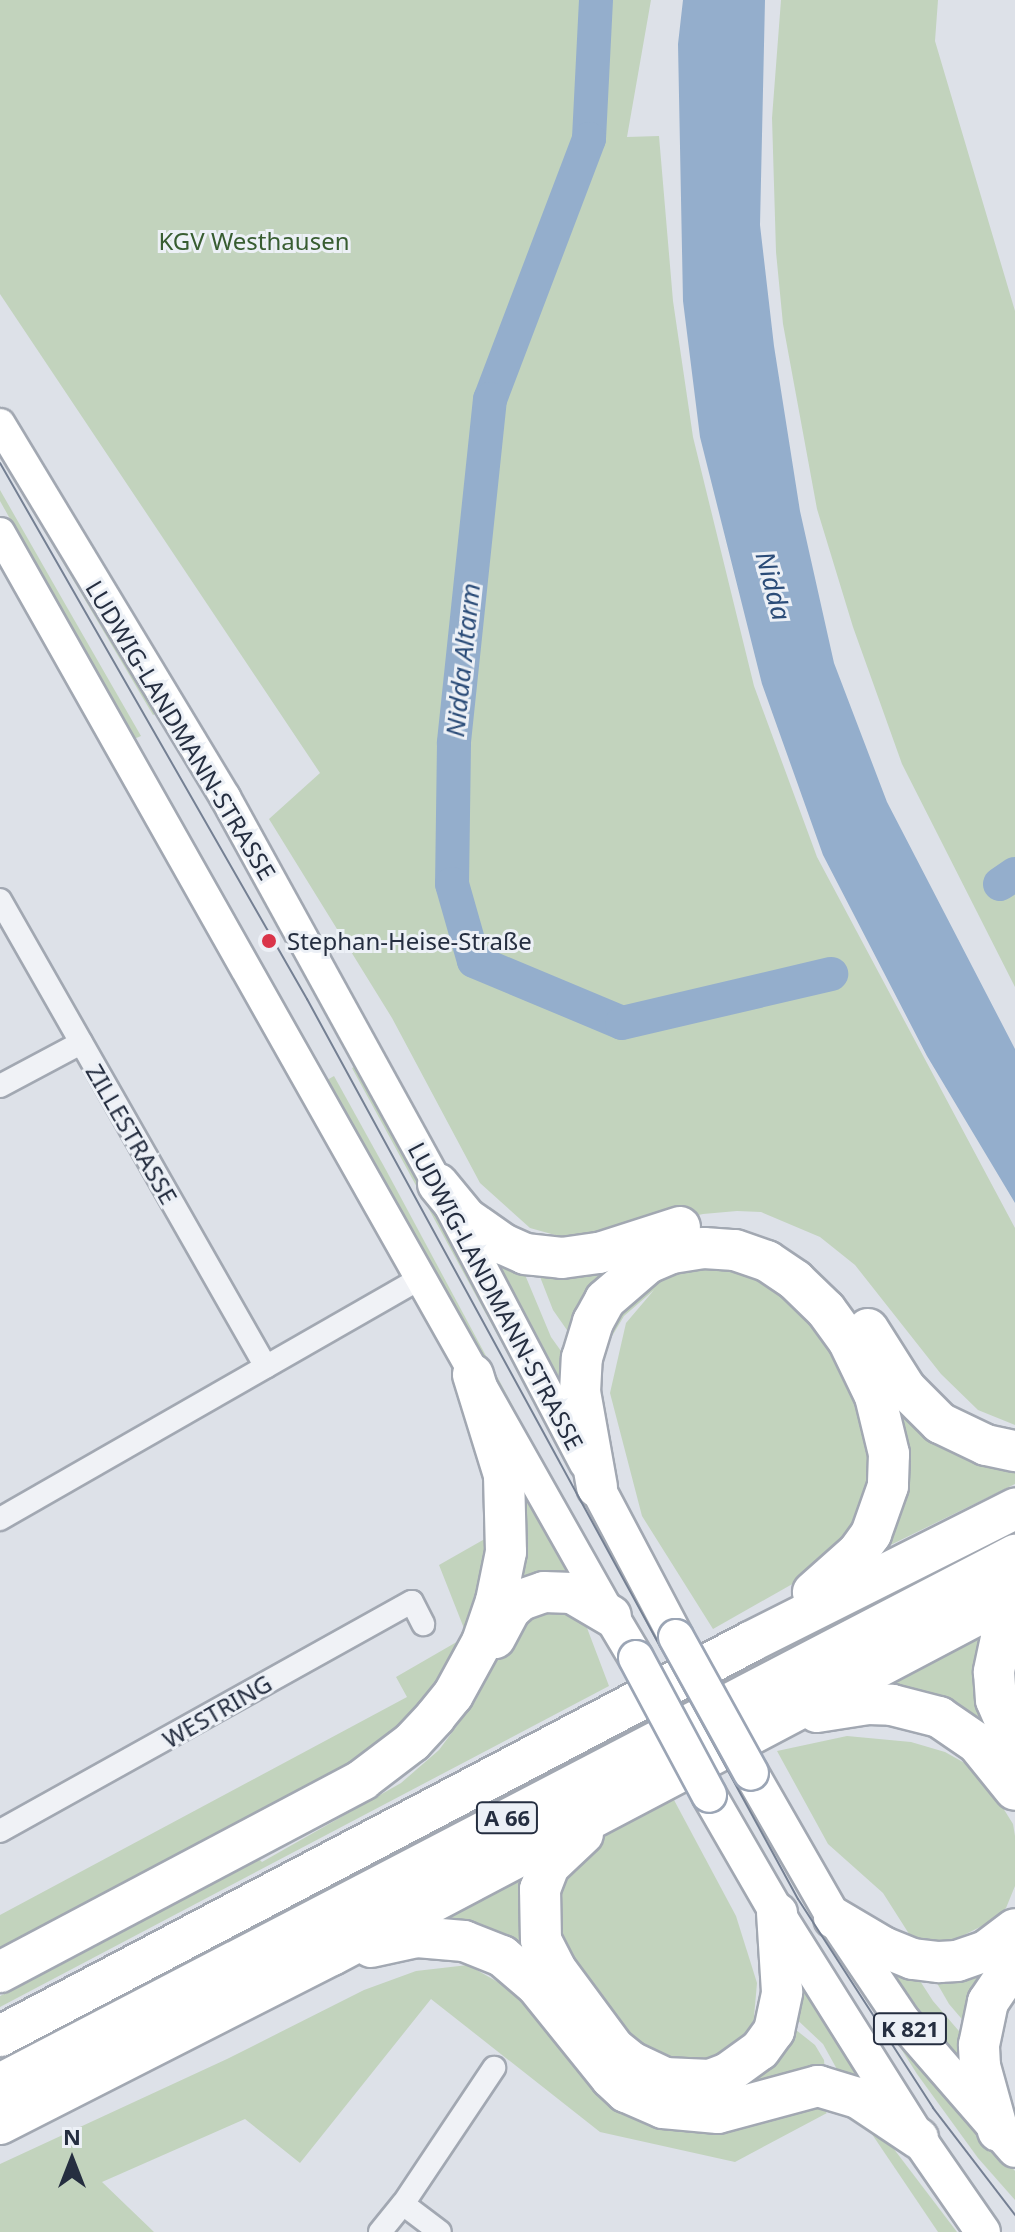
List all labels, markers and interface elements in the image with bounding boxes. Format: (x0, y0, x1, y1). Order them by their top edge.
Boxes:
park label: KGV Westhausen (158, 227, 350, 255)
water label: Nidda (749, 548, 797, 624)
street label: LUDWIG-LANDMANN-STRASSE (80, 575, 282, 885)
water label: Nidda Altarm (439, 582, 487, 738)
place label: Stephan-Heise-Straße (287, 927, 532, 955)
marker: Stephan-Heise-Straße (258, 930, 280, 952)
street label: ZILLESTRASSE (80, 1059, 184, 1209)
street label: LUDWIG-LANDMANN-STRASSE (402, 1137, 590, 1455)
street label: WESTRING (157, 1668, 277, 1754)
road number: A 66 (475, 1800, 539, 1836)
road number: K 821 (872, 2011, 948, 2047)
north arrow (32, 2120, 112, 2200)
text: N (63, 2121, 81, 2151)

